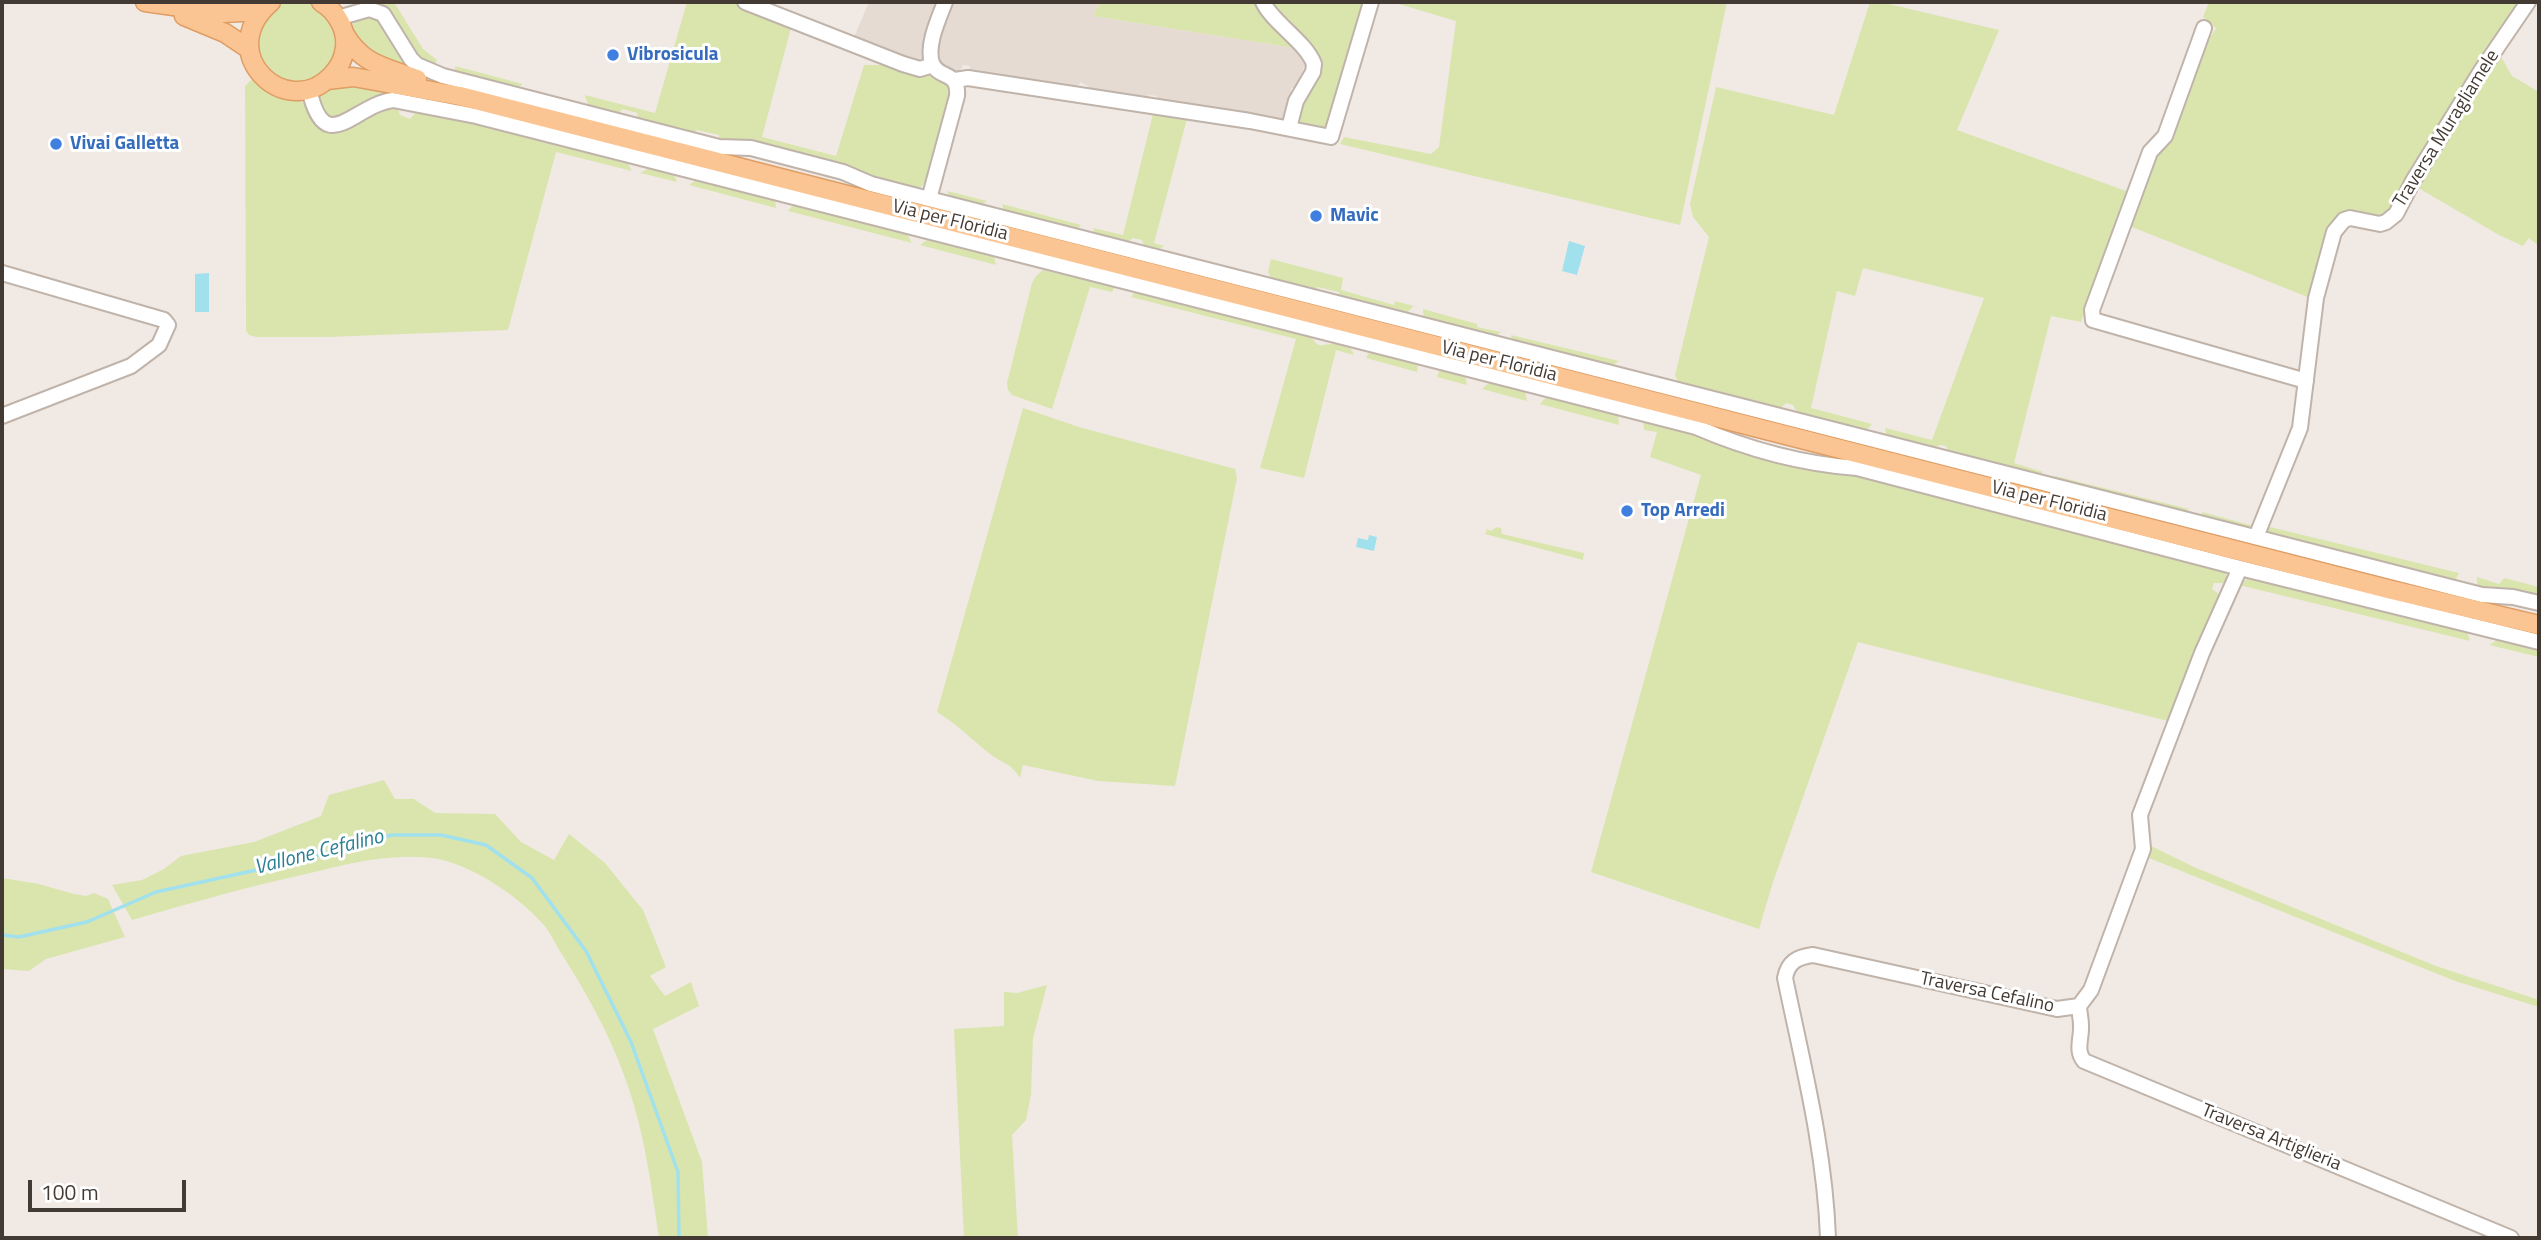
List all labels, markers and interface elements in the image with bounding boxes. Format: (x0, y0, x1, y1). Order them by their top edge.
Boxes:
place label: Vibrosicula (627, 44, 719, 66)
street label: Traversa Muragliamele (2389, 46, 2505, 212)
marker: Vibrosicula (605, 47, 621, 63)
place label: Vivai Galletta (70, 133, 179, 155)
marker: Vivai Galletta (48, 136, 64, 152)
street label: Via per Floridia (890, 196, 1010, 246)
place label: Mavic (1330, 205, 1379, 227)
marker: Mavic (1308, 208, 1324, 224)
street label: Via per Floridia (1439, 337, 1559, 387)
street label: Via per Floridia (1989, 477, 2109, 527)
place label: Top Arredi (1641, 500, 1725, 522)
marker: Top Arredi (1619, 503, 1635, 519)
water label: Vallone Cefalino (252, 825, 386, 881)
street label: Traversa Cefalino (1918, 968, 2056, 1018)
street label: Traversa Artiglieria (2198, 1100, 2344, 1176)
scale bar (32, 1166, 189, 1210)
text: 100 m (41, 1176, 98, 1208)

